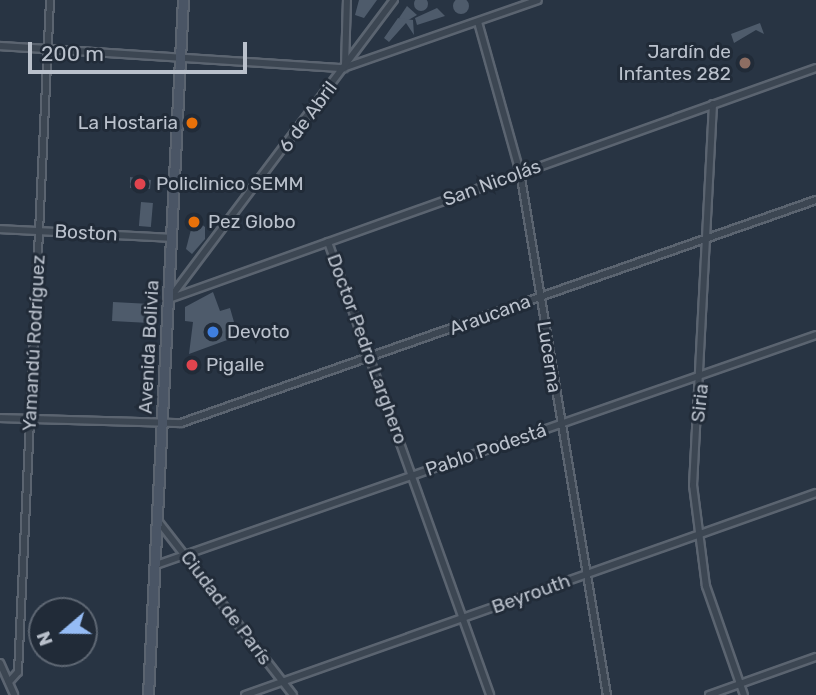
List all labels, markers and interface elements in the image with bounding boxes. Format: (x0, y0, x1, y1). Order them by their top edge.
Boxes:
scale bar (32, 28, 250, 72)
text: 200 m (41, 41, 104, 66)
place label: Jardín de Infantes 282 (619, 41, 731, 85)
marker: Jardín de Infantes 282 (737, 55, 753, 71)
street label: 6 de Abril (274, 77, 342, 157)
place label: La Hostaria (78, 112, 178, 134)
marker: La Hostaria (184, 115, 200, 131)
street label: San Nicolás (440, 155, 544, 211)
place label: Policlinico SEMM (156, 173, 304, 195)
marker: Policlinico SEMM (130, 174, 150, 194)
place label: Pez Globo (208, 211, 296, 233)
marker: Pez Globo (186, 214, 202, 230)
street label: Boston (54, 220, 118, 246)
street label: Doctor Pedro Larghero (322, 251, 412, 447)
street label: Yamandú Rodríguez (18, 254, 50, 432)
street label: Avenida Bolivia (134, 280, 164, 414)
street label: Araucana (446, 290, 534, 340)
street label: Lucerna (532, 320, 566, 394)
place label: Devoto (227, 321, 290, 343)
marker: Devoto (205, 324, 221, 340)
place label: Pigalle (206, 354, 265, 376)
marker: Pigalle (184, 357, 200, 373)
street label: Siria (687, 383, 713, 423)
street label: Pablo Podestá (422, 419, 550, 481)
street label: Ciudad de París (176, 546, 276, 670)
street label: Beyrouth (489, 569, 573, 619)
north arrow (28, 597, 98, 667)
text: N (32, 628, 58, 649)

